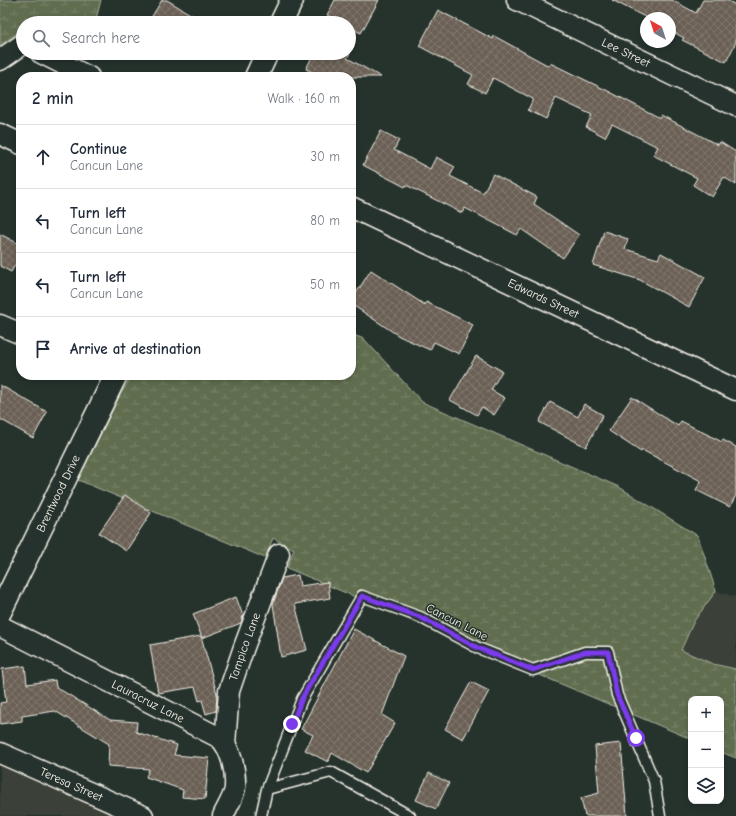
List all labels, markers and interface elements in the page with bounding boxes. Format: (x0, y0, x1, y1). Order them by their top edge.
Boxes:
north arrow (640, 12, 676, 48)
search box (16, 16, 356, 60)
icon: search (30, 27, 52, 49)
text: Search here (62, 29, 140, 47)
street label: Lee Street (599, 35, 653, 71)
text: 2 min (32, 89, 73, 108)
text: Walk · 160 m (268, 91, 340, 106)
text: Continue (70, 140, 127, 158)
icon: ahead (32, 146, 54, 168)
text: 30 m (310, 149, 340, 164)
text: Cancun Lane (70, 158, 143, 173)
text: Turn left (70, 204, 126, 222)
icon: left (32, 210, 54, 232)
text: 80 m (310, 213, 340, 228)
text: Cancun Lane (70, 222, 143, 237)
text: Turn left (70, 268, 126, 286)
icon: left (32, 274, 54, 296)
street label: Edwards Street (506, 276, 582, 321)
text: 50 m (310, 277, 340, 292)
text: Cancun Lane (70, 286, 143, 301)
icon: arrive (32, 338, 54, 360)
text: Arrive at destination (70, 340, 201, 358)
street label: Brentwood Drive (33, 453, 83, 534)
street label: Cancun Lane (424, 600, 490, 644)
street label: Tampico Lane (226, 611, 263, 683)
street label: Lauracruz Lane (109, 677, 187, 726)
map controls (688, 696, 724, 804)
button: + (688, 696, 724, 732)
route end (283, 715, 301, 733)
route start (627, 729, 645, 747)
button: − (688, 732, 724, 768)
street label: Teresa Street (38, 765, 105, 805)
button: layers (688, 768, 724, 804)

